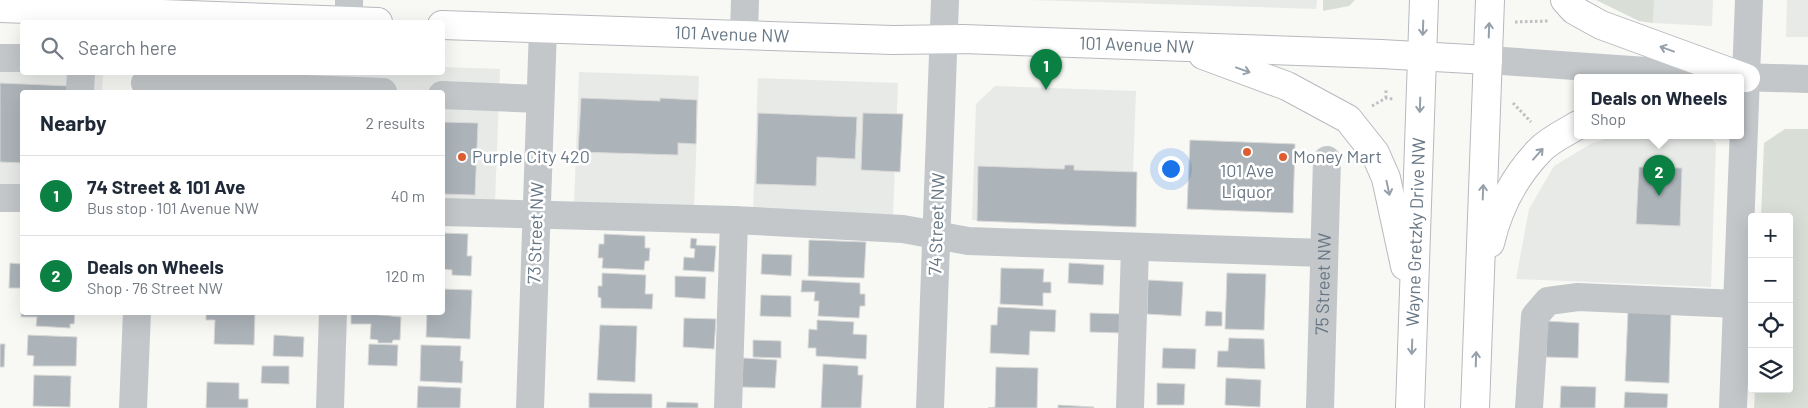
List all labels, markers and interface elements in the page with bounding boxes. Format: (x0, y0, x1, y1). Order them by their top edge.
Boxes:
search box (20, 20, 445, 75)
one-way arrow (1418, 20, 1428, 36)
street label: 101 Avenue NW (674, 21, 790, 47)
one-way arrow (1484, 22, 1493, 38)
street label: 101 Avenue NW (1079, 31, 1195, 57)
icon: search (38, 34, 66, 62)
text: Search here (78, 36, 177, 59)
one-way arrow (1660, 44, 1676, 53)
pin: 1 (1030, 49, 1062, 90)
one-way arrow (1234, 66, 1250, 75)
popup (1574, 74, 1744, 139)
text: Deals on Wheels (1591, 86, 1727, 109)
one-way arrow (1416, 97, 1425, 113)
text: Shop (1591, 109, 1626, 128)
text: Nearby (40, 110, 106, 135)
text: 2 results (366, 113, 425, 132)
street label: Wayne Gretzky Drive NW (1401, 137, 1429, 327)
place label: Purple City 420 (472, 145, 590, 167)
place label: Money Mart (1293, 145, 1382, 167)
marker: 101 Ave Liquor (1241, 146, 1253, 158)
one-way arrow (1532, 147, 1543, 160)
marker: Purple City 420 (456, 151, 468, 163)
marker: Money Mart (1277, 151, 1289, 163)
pin: 2 (1643, 155, 1675, 196)
your location (1158, 156, 1184, 182)
place label: 101 Ave Liquor (1220, 159, 1274, 202)
street label: 74 Street NW (923, 172, 949, 276)
text: 74 Street & 101 Ave (87, 175, 245, 198)
one-way arrow (1384, 179, 1393, 195)
street label: 73 Street NW (522, 181, 548, 284)
one-way arrow (1478, 184, 1487, 200)
text: 1 (53, 186, 59, 205)
text: 40 m (391, 186, 425, 205)
text: Bus stop · 101 Avenue NW (87, 198, 259, 217)
map controls (1748, 213, 1793, 393)
button: + (1748, 213, 1793, 258)
street label: 75 Street NW (1310, 232, 1335, 335)
text: Deals on Wheels (87, 255, 224, 278)
button: − (1748, 258, 1793, 303)
text: 2 (52, 266, 60, 285)
text: 120 m (385, 266, 425, 285)
text: Shop · 76 Street NW (87, 278, 223, 297)
button: locate (1748, 303, 1793, 348)
one-way arrow (1407, 338, 1416, 354)
button: layers (1748, 348, 1793, 393)
one-way arrow (1472, 352, 1481, 368)

